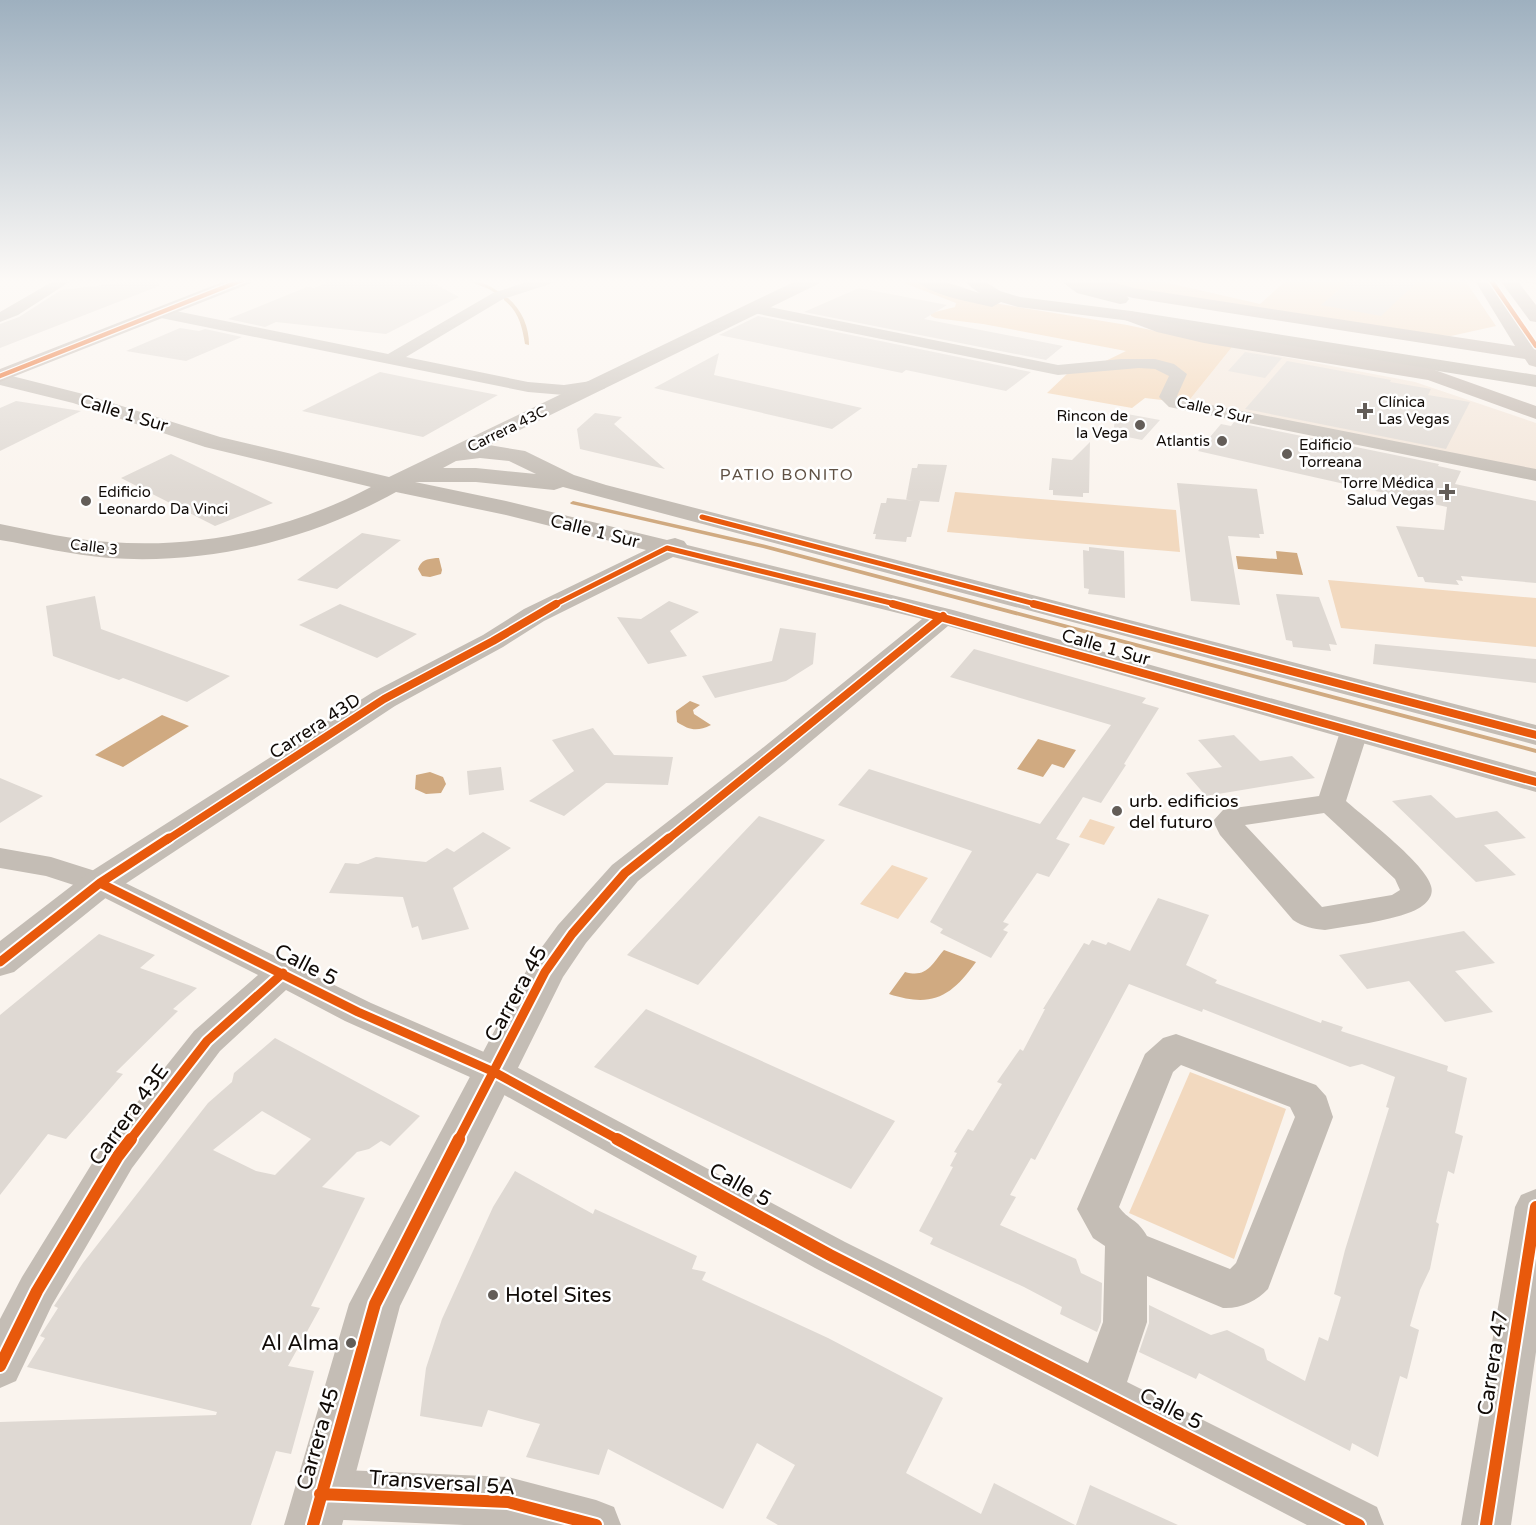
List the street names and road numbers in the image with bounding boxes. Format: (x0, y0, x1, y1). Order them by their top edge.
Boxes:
street label: Calle 1 Sur (77, 389, 171, 437)
street label: Calle 2 Sur (1175, 393, 1253, 427)
street label: Carrera 43C (464, 402, 550, 456)
street label: Calle 1 Sur (548, 509, 642, 553)
street label: Calle 3 (69, 535, 119, 559)
street label: Calle 1 Sur (1059, 624, 1153, 670)
street label: Carrera 43D (265, 688, 365, 764)
street label: Calle 5 (270, 939, 342, 991)
street label: Carrera 45 (479, 942, 553, 1046)
street label: Carrera 43E (84, 1059, 174, 1171)
street label: Calle 5 (704, 1158, 776, 1212)
street label: Carrera 47 (1472, 1309, 1514, 1417)
street label: Calle 5 (1135, 1383, 1207, 1435)
street label: Carrera 45 (291, 1385, 345, 1493)
street label: Transversal 5A (368, 1465, 516, 1501)

